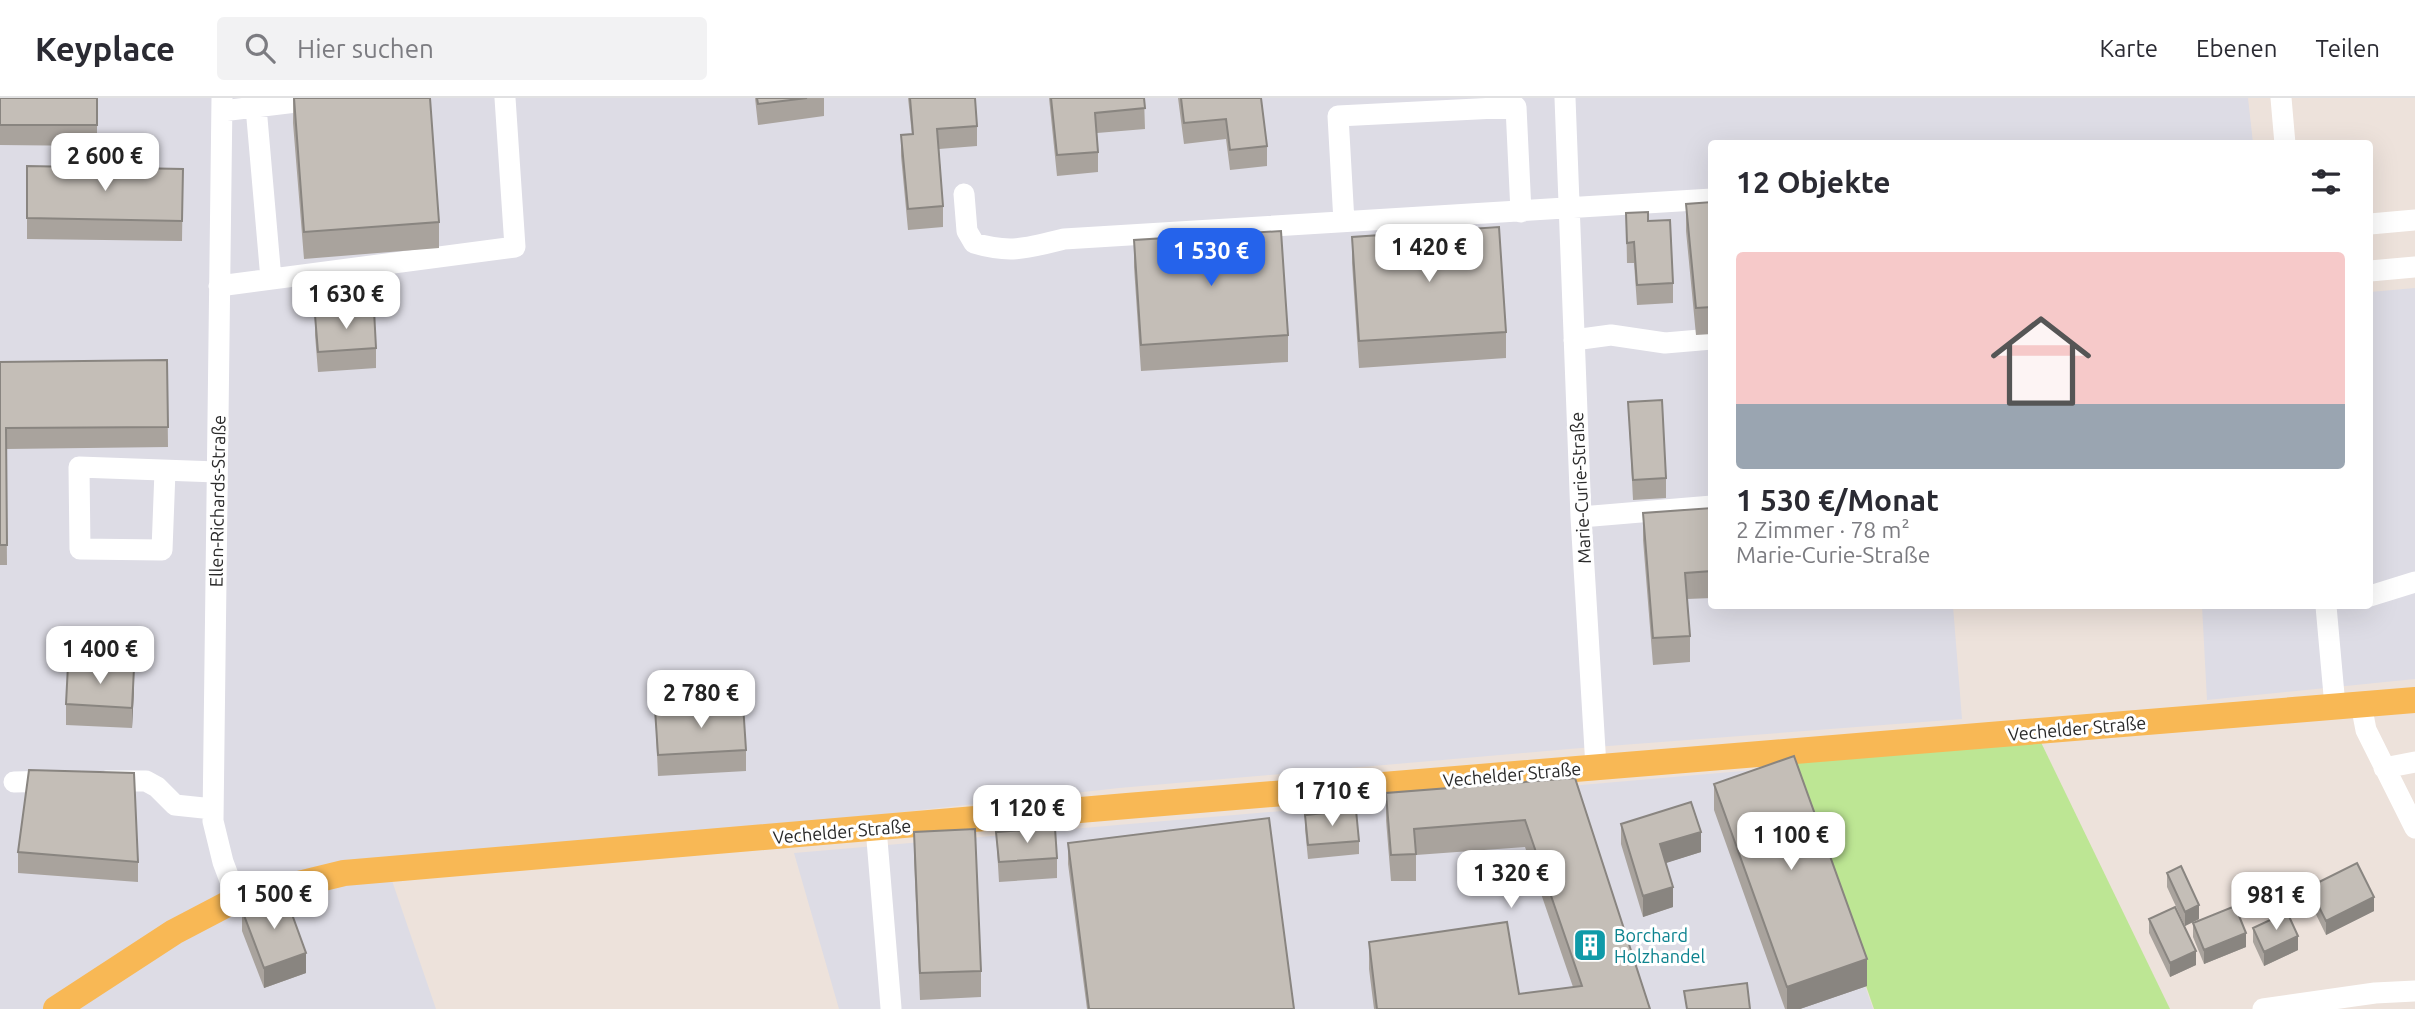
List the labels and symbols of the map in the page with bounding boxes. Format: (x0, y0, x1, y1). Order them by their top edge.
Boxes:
pin: 2 600 € (40, 134, 170, 193)
pin: 1 420 € (1364, 225, 1494, 284)
pin: 1 530 € (1146, 228, 1276, 288)
pin: 1 630 € (281, 272, 411, 331)
street label: Marie-Curie-Straße (1566, 412, 1594, 564)
street label: Ellen-Richards-Straße (205, 415, 229, 587)
pin: 1 400 € (35, 626, 165, 686)
pin: 2 780 € (636, 670, 766, 730)
street label: Vechelder Straße (2007, 712, 2147, 744)
street label: Vechelder Straße (1442, 758, 1582, 790)
pin: 1 710 € (1267, 768, 1397, 828)
pin: 1 120 € (962, 786, 1092, 845)
pin: 1 100 € (1726, 812, 1856, 872)
street label: Vechelder Straße (772, 815, 912, 847)
pin: 1 320 € (1446, 850, 1576, 910)
pin: 1 500 € (209, 872, 339, 931)
pin: 981 € (2227, 872, 2325, 932)
place label: Borchard Holzhandel (1614, 925, 1705, 966)
building icon: Borchard Holzhandel (1571, 926, 1609, 964)

